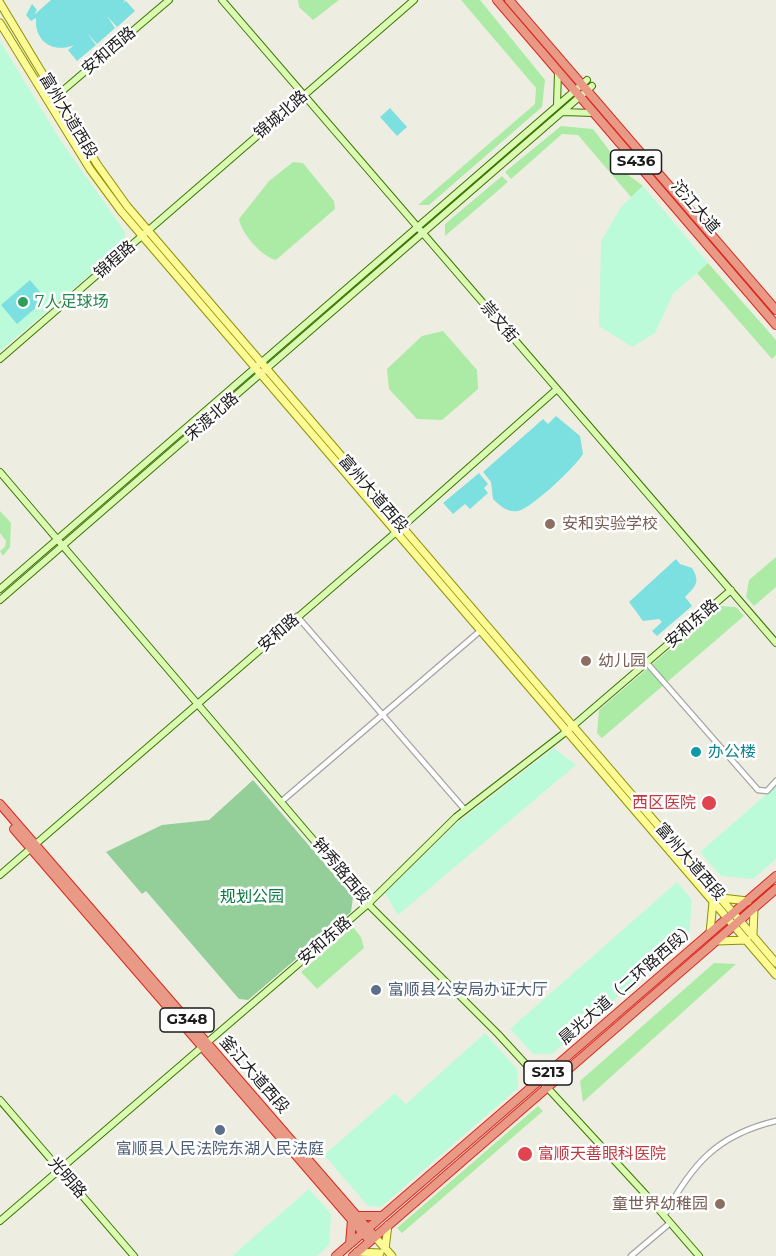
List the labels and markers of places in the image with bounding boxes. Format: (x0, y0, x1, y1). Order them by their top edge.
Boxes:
place label: 7人足球场 (35, 292, 108, 312)
marker: 7人足球场 (16, 295, 30, 309)
place label: 安和实验学校 (562, 514, 658, 534)
marker: 安和实验学校 (543, 517, 557, 531)
place label: 幼儿园 (598, 651, 646, 671)
marker: 幼儿园 (579, 654, 593, 668)
place label: 办公楼 (708, 742, 756, 762)
marker: 办公楼 (689, 745, 703, 759)
place label: 西区医院 (632, 793, 696, 813)
marker: 西区医院 (700, 794, 718, 812)
place label: 富顺县公安局办证大厅 (388, 980, 548, 1000)
marker: 富顺县公安局办证大厅 (369, 983, 383, 997)
marker: 富顺县人民法院东湖人民法庭 (213, 1123, 227, 1137)
place label: 富顺县人民法院东湖人民法庭 (116, 1139, 324, 1159)
place label: 富顺天善眼科医院 (538, 1144, 666, 1164)
marker: 富顺天善眼科医院 (516, 1145, 534, 1163)
place label: 童世界幼稚园 (612, 1194, 708, 1214)
marker: 童世界幼稚园 (713, 1197, 727, 1211)

